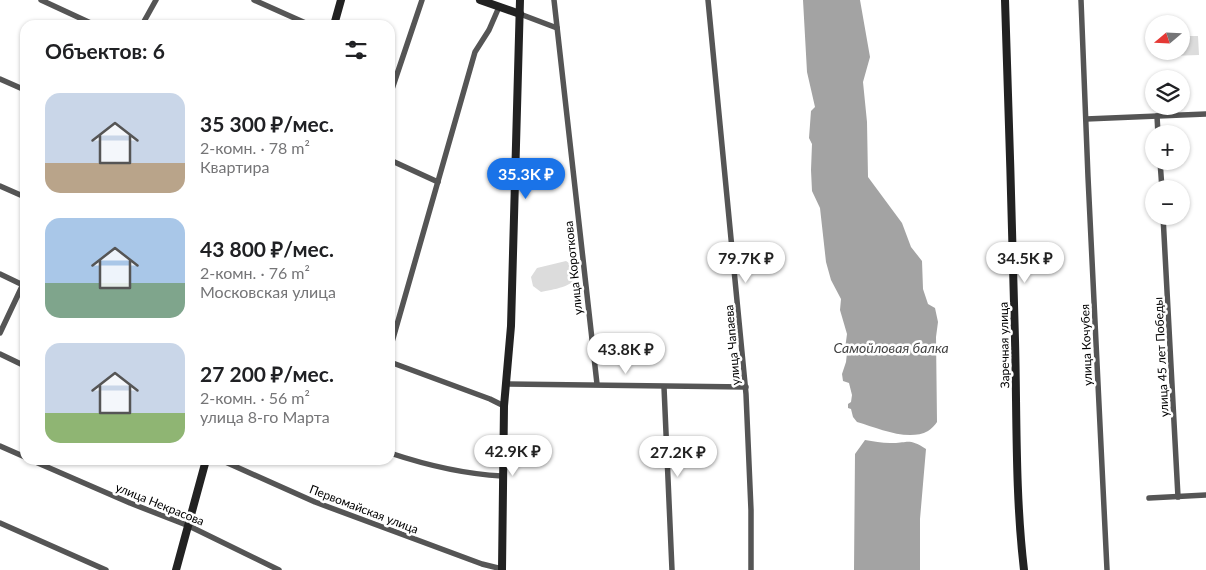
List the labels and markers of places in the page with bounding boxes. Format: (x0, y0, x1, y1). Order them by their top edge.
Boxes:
pin: 35.3K ₽ (480, 158, 572, 200)
pin: 79.7K ₽ (700, 242, 792, 284)
pin: 34.5K ₽ (979, 242, 1071, 284)
pin: 43.8K ₽ (580, 332, 672, 375)
pin: 42.9K ₽ (467, 434, 559, 477)
pin: 27.2K ₽ (632, 436, 724, 478)

